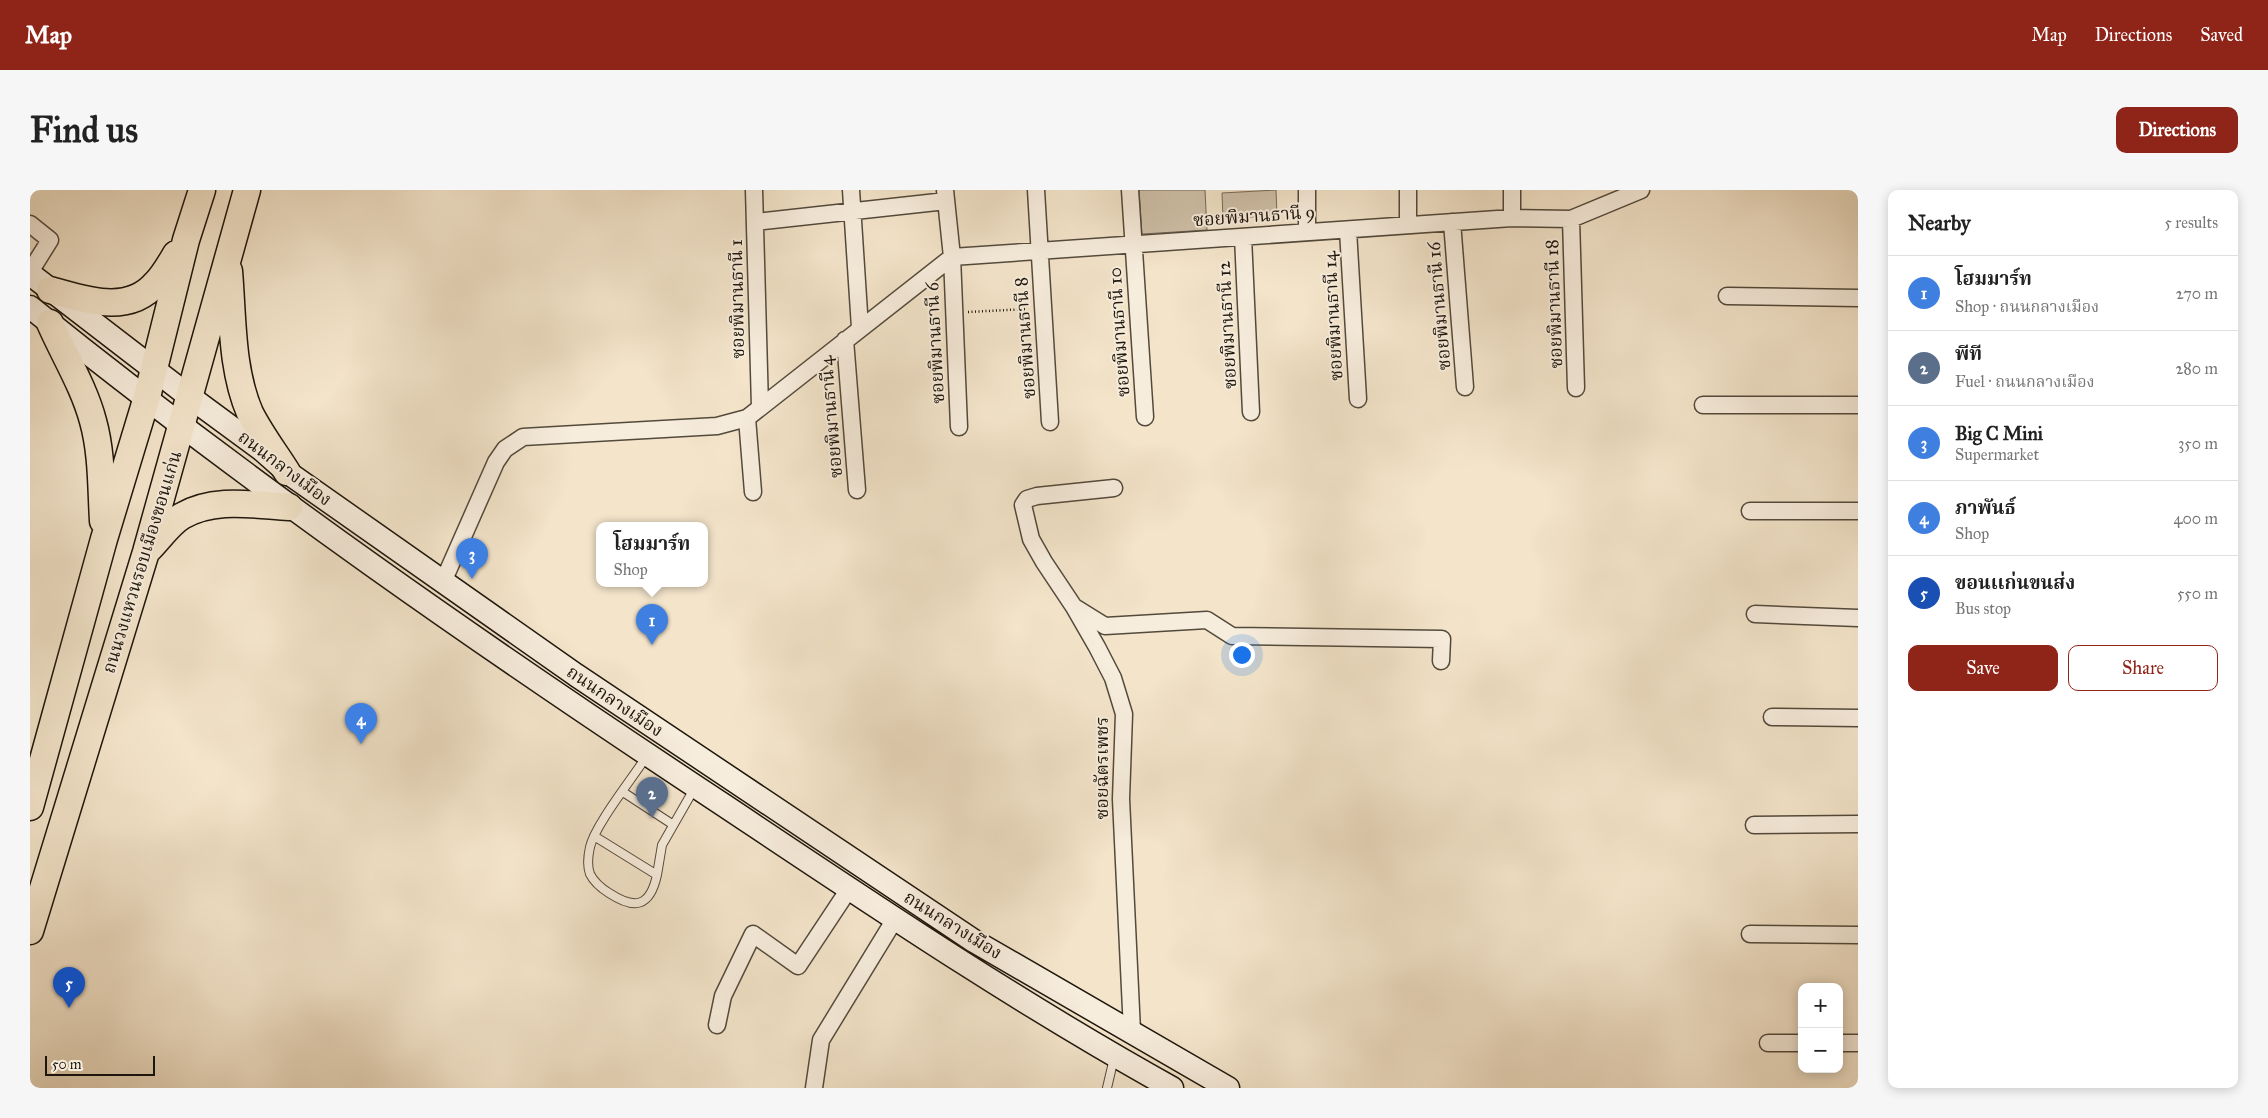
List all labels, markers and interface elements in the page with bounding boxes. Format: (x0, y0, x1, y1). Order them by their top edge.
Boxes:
text: Map (25, 20, 72, 50)
text: Map (2031, 24, 2067, 46)
text: Directions (2095, 24, 2172, 46)
text: Saved (2200, 24, 2243, 46)
button: Directions (2116, 107, 2238, 153)
text: Find us (30, 109, 138, 152)
street label: ซอยพิมานธานี 9 (1192, 201, 1316, 231)
text: Nearby (1908, 210, 1971, 236)
text: 5 results (2164, 213, 2218, 232)
street label: ซอยพิมานธานี 1 (725, 239, 749, 359)
street label: ซอยพิมานธานี 18 (1541, 239, 1567, 369)
street label: ซอยพิมานธานี 16 (1422, 240, 1456, 371)
street label: ซอยพิมานธานี 14 (1319, 250, 1347, 381)
street label: ซอยพิมานธานี 12 (1213, 260, 1241, 390)
street label: ซอยพิมานธานี 10 (1103, 266, 1135, 398)
text: โฮมมาร์ท (1955, 267, 2032, 290)
street label: ซอยพิมานธานี 8 (1010, 276, 1040, 400)
street label: ซอยพิมานธานี 6 (921, 281, 949, 404)
text: 1 (1921, 284, 1927, 303)
text: 270 m (2176, 284, 2218, 303)
text: Shop · ถนนกลางเมือง (1955, 297, 2099, 316)
text: พีที (1955, 342, 1982, 365)
street label: ซอยพิมานธานี 4 (815, 354, 847, 479)
text: 2 (1920, 359, 1928, 378)
text: 280 m (2175, 359, 2218, 378)
text: Fuel · ถนนกลางเมือง (1955, 372, 2095, 391)
text: Big C Mini (1955, 422, 2043, 445)
street label: ถนนกลางเมือง (234, 426, 336, 510)
text: 3 (1921, 434, 1927, 453)
text: 350 m (2178, 434, 2218, 453)
text: Supermarket (1955, 445, 2039, 464)
street label: ถนนวงแหวนรอบเมืองขอนแก่น (98, 448, 186, 676)
text: ภาพันธ์ (1955, 496, 2016, 519)
text: 4 (1920, 509, 1928, 528)
text: 400 m (2174, 509, 2218, 528)
popup (596, 522, 708, 587)
text: Shop (1955, 524, 1989, 543)
text: โฮมมาร์ท (614, 532, 690, 555)
pin: 3 (456, 538, 488, 579)
text: Shop (614, 560, 648, 579)
text: ขอนเเก่นขนส่ง (1955, 571, 2075, 594)
text: 5 (1920, 584, 1928, 603)
text: 550 m (2177, 584, 2218, 603)
text: Bus stop (1955, 599, 2011, 618)
pin: 1 (636, 604, 668, 645)
your location (1229, 642, 1255, 668)
button: Save (1908, 645, 2058, 691)
button: Share (2068, 645, 2218, 691)
street label: ถนนกลางเมือง (563, 661, 667, 741)
pin: 4 (345, 703, 377, 744)
street label: ซอยฉัตรเพชร (1091, 716, 1113, 819)
pin: 2 (636, 777, 668, 818)
street label: ถนนกลางเมือง (900, 886, 1006, 964)
pin: 5 (53, 967, 85, 1008)
map controls (1798, 983, 1843, 1073)
button: + (1798, 983, 1843, 1028)
button: − (1798, 1028, 1843, 1073)
scale bar (45, 1053, 155, 1076)
text: 50 m (52, 1056, 81, 1073)

